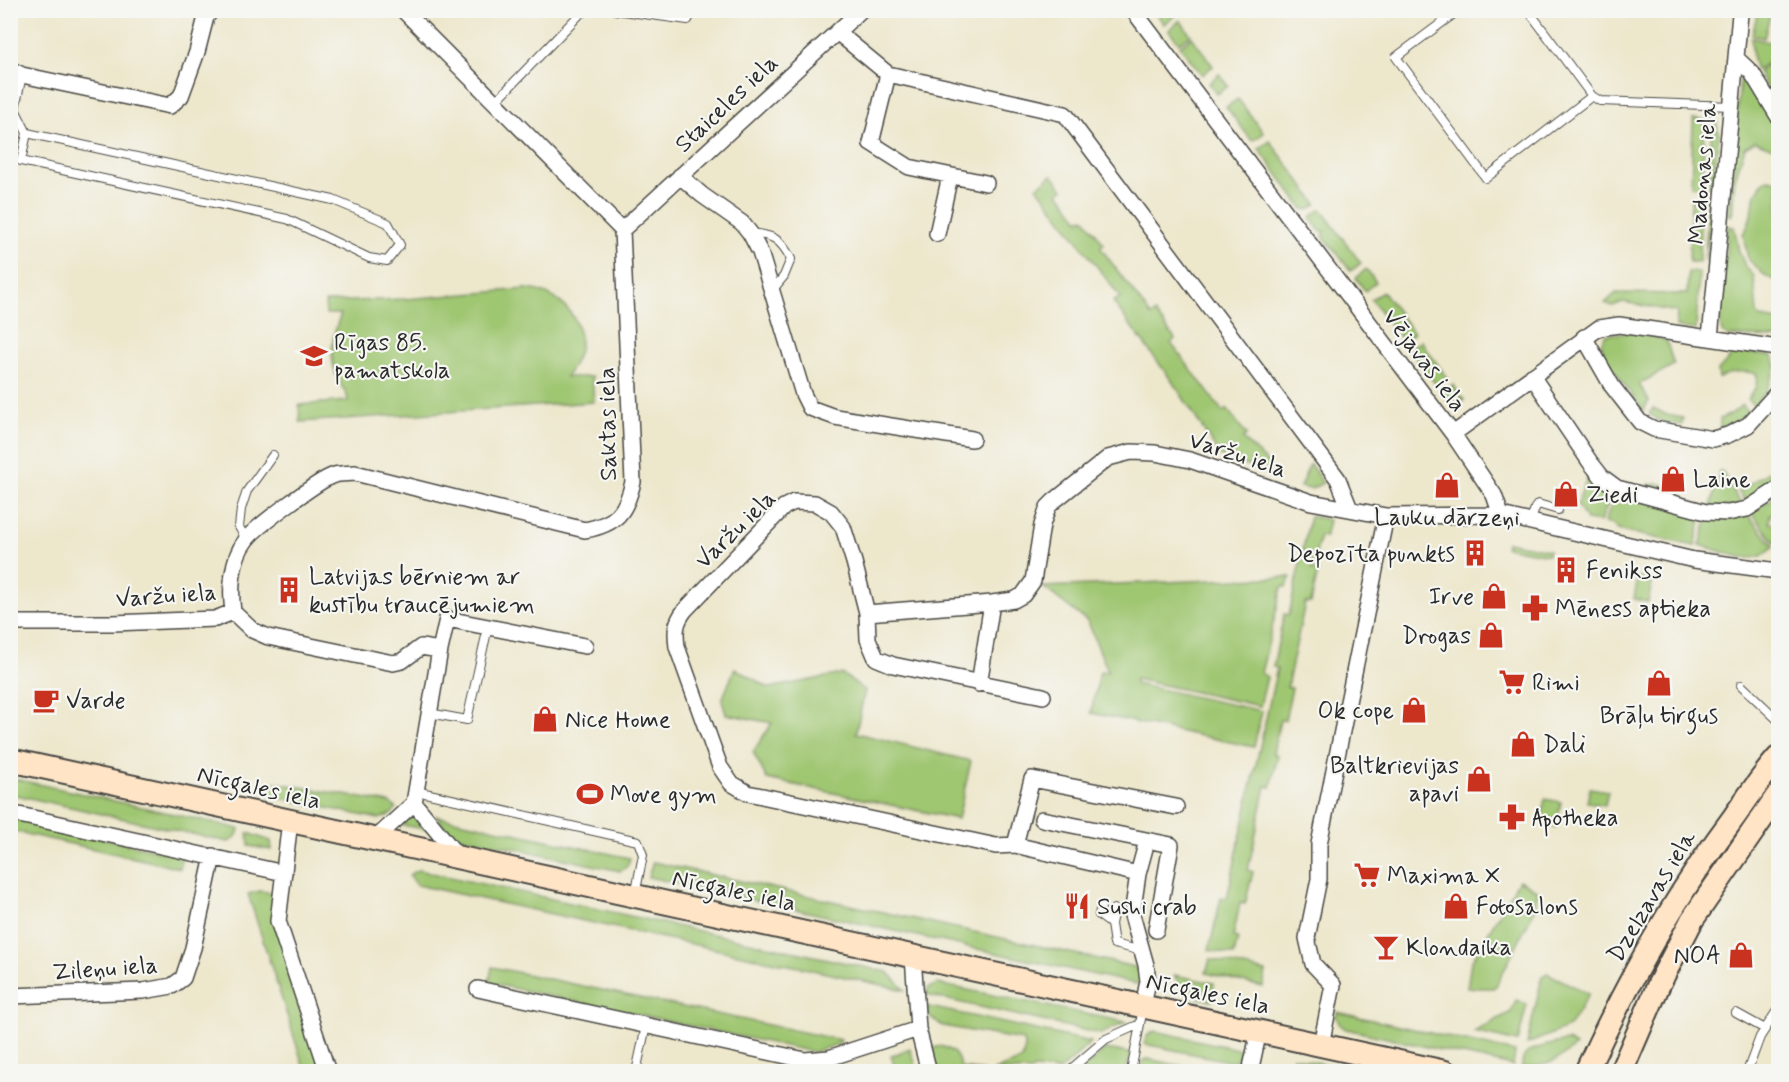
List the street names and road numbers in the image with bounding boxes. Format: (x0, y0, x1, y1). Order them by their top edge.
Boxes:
street label: Staiceles iela (669, 48, 785, 160)
street label: Madonas iela (1682, 102, 1725, 246)
street label: Vējavas iela (1375, 303, 1473, 419)
street label: Saktas iela (592, 367, 625, 481)
street label: Varžu iela (1185, 425, 1290, 486)
street label: Varžu iela (689, 484, 783, 576)
street label: Varžu iela (115, 578, 218, 615)
street label: Nīcgales iela (193, 759, 323, 821)
street label: Dzelzavas iela (1601, 825, 1704, 968)
street label: Nīcgales iela (668, 863, 798, 923)
street label: Zileņu iela (51, 950, 159, 989)
street label: Nīcgales iela (1142, 966, 1272, 1026)

